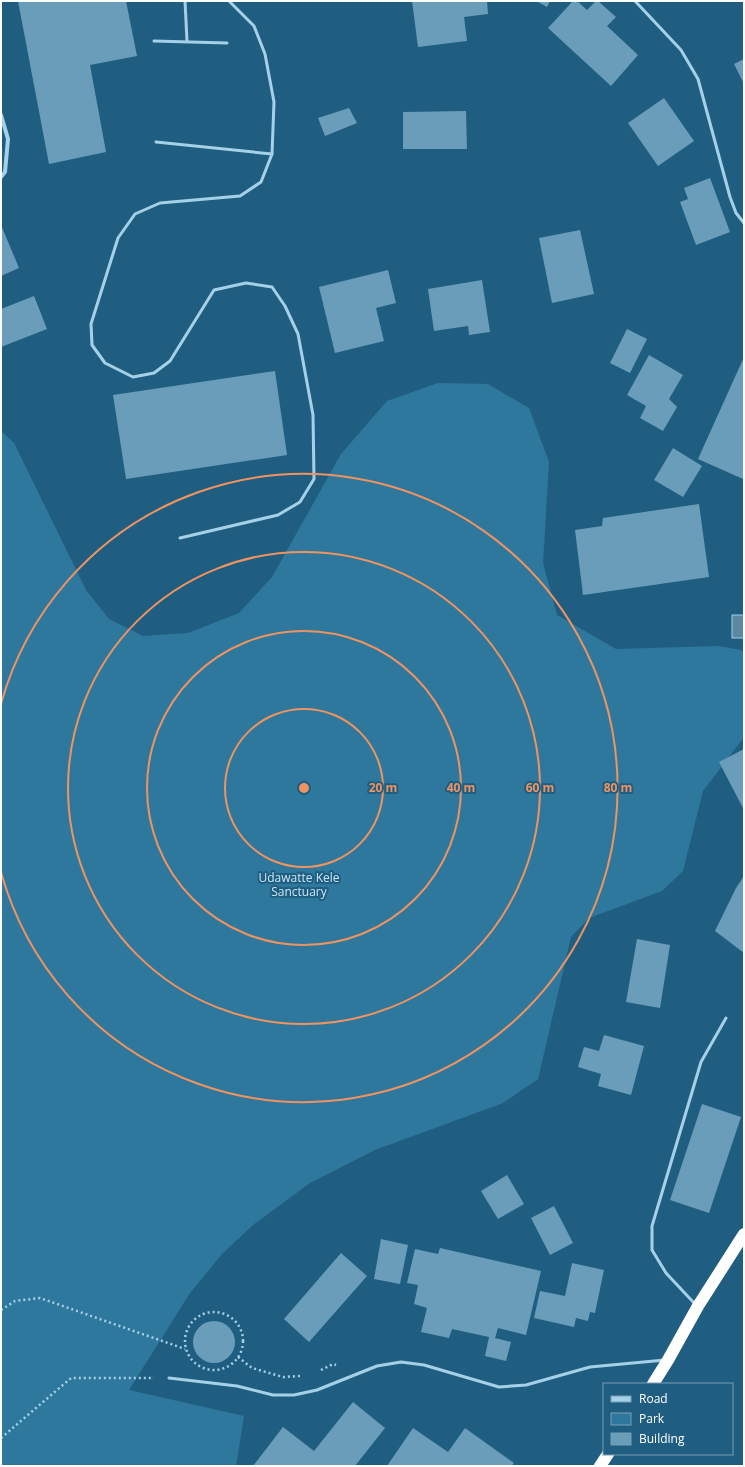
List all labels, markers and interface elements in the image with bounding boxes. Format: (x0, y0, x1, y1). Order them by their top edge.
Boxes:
text: 20 m (369, 779, 397, 796)
text: 40 m (447, 779, 475, 796)
text: 60 m (526, 779, 554, 796)
text: 80 m (604, 779, 632, 796)
centre of rings (297, 781, 311, 795)
park label: Udawatte Kele Sanctuary (259, 869, 340, 900)
legend (603, 1383, 733, 1455)
text: Road (639, 1390, 668, 1407)
text: Park (639, 1410, 665, 1427)
text: Building (639, 1430, 685, 1447)

